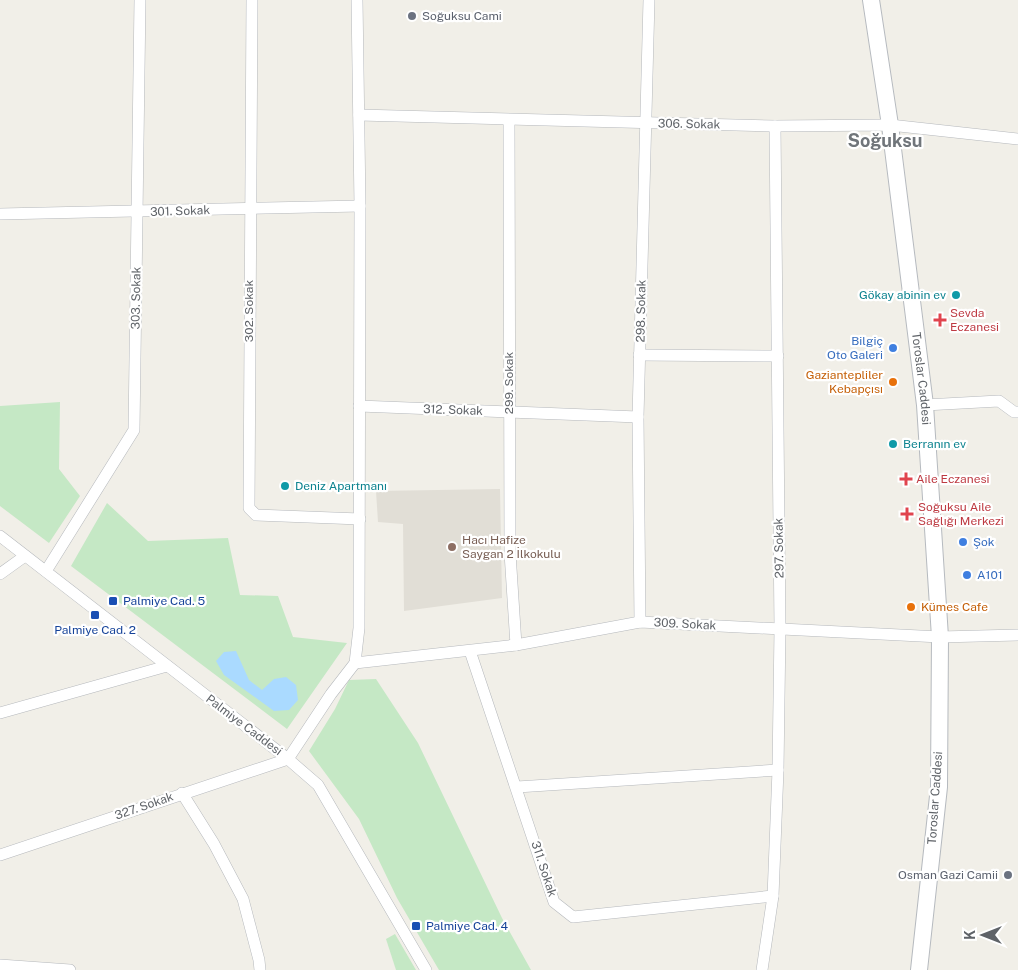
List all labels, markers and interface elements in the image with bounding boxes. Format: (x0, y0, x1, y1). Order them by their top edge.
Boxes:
place label: Soğuksu Cami (422, 9, 502, 23)
marker: Soğuksu Cami (406, 10, 418, 22)
street label: 306. Sokak (658, 116, 721, 132)
district label: Soğuksu (848, 130, 922, 151)
street label: 301. Sokak (150, 203, 210, 219)
street label: 303. Sokak (128, 266, 144, 329)
street label: 298. Sokak (633, 279, 649, 342)
street label: 302. Sokak (242, 280, 256, 342)
place label: Gökay abinin ev (859, 288, 946, 302)
marker: Gökay abinin ev (950, 289, 962, 301)
place label: Sevda Eczanesi (950, 306, 999, 334)
marker: Sevda Eczanesi (934, 314, 946, 326)
street label: Toroslar Caddesi (909, 331, 933, 425)
place label: Bilgiç Oto Galeri (827, 334, 883, 362)
marker: Bilgiç Oto Galeri (887, 342, 899, 354)
street label: 299. Sokak (502, 352, 516, 414)
place label: Gaziantepliler Kebapçısı (806, 368, 883, 396)
marker: Gaziantepliler Kebapçısı (887, 376, 899, 388)
street label: 312. Sokak (423, 402, 483, 418)
place label: Berranın ev (903, 437, 966, 451)
marker: Berranın ev (887, 438, 899, 450)
place label: Aile Eczanesi (916, 472, 990, 486)
marker: Aile Eczanesi (900, 473, 912, 485)
place label: Deniz Apartmanı (295, 479, 387, 493)
marker: Deniz Apartmanı (279, 480, 291, 492)
place label: Soğuksu Aile Sağlığı Merkezi (918, 500, 1004, 528)
marker: Soğuksu Aile Sağlığı Merkezi (900, 507, 914, 521)
street label: 297. Sokak (771, 517, 787, 578)
place label: Hacı Hafize Saygan 2 İlkokulu (462, 533, 561, 561)
place label: Şok (973, 535, 995, 549)
marker: Şok (957, 536, 969, 548)
marker: Hacı Hafize Saygan 2 İlkokulu (446, 541, 458, 553)
place label: A101 (977, 568, 1003, 582)
marker: A101 (961, 569, 973, 581)
place label: Palmiye Cad. 5 (123, 594, 206, 608)
marker: Palmiye Cad. 5 (107, 595, 119, 607)
place label: Kümes Cafe (921, 600, 988, 614)
marker: Kümes Cafe (905, 601, 917, 613)
marker: Palmiye Cad. 2 (89, 609, 101, 621)
street label: 309. Sokak (653, 615, 717, 633)
place label: Palmiye Cad. 2 (54, 623, 136, 637)
street label: Palmiye Caddesi (203, 692, 285, 758)
street label: Toroslar Caddesi (925, 751, 945, 845)
street label: 327. Sokak (113, 789, 175, 823)
street label: 311. Sokak (528, 839, 560, 899)
place label: Osman Gazi Camii (898, 868, 998, 882)
marker: Osman Gazi Camii (1002, 869, 1014, 881)
north arrow (958, 910, 1008, 960)
place label: Palmiye Cad. 4 (426, 919, 509, 933)
marker: Palmiye Cad. 4 (410, 920, 422, 932)
text: K (962, 930, 978, 940)

